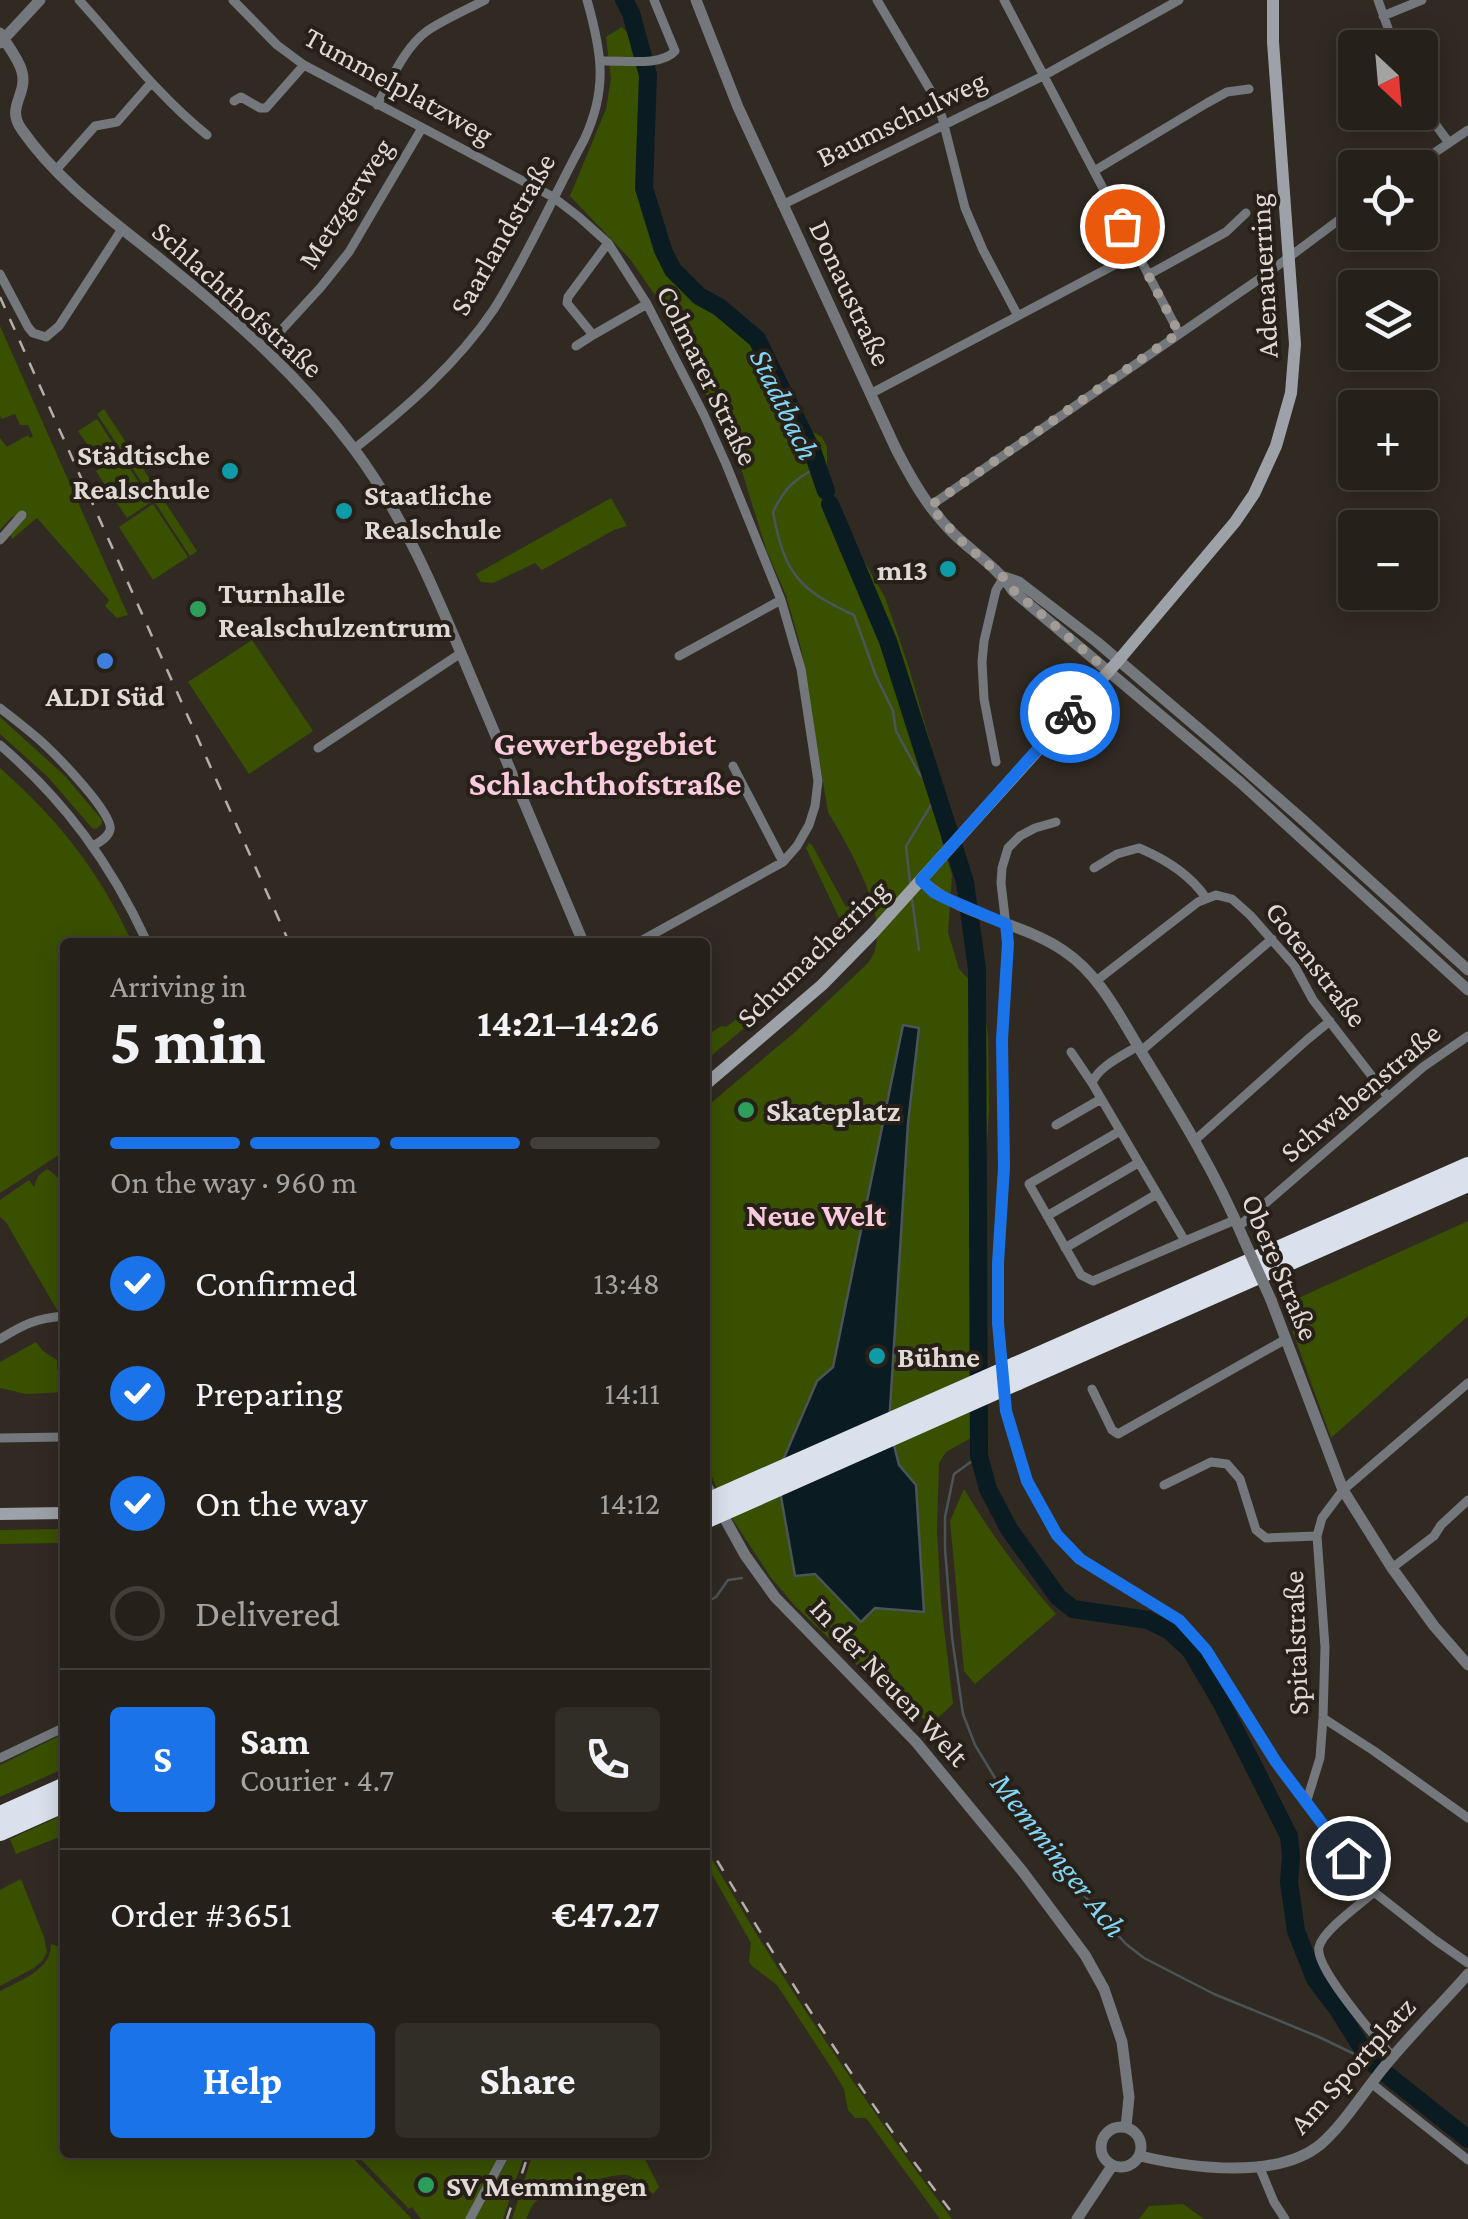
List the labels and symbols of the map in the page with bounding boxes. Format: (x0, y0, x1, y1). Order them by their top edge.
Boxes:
street label: Tummelplatzweg (298, 19, 499, 151)
north arrow (1338, 30, 1438, 130)
street label: Baumschulweg (811, 63, 991, 174)
street label: Metzgerweg (291, 132, 400, 275)
street label: Saarlandstraße (442, 147, 562, 321)
pin (1080, 184, 1165, 269)
street label: Adenauerring (1242, 193, 1285, 359)
street label: Schlachthofstraße (146, 214, 330, 384)
street label: Donaustraße (803, 215, 899, 371)
street label: Colmarer Straße (650, 280, 766, 470)
water label: Stadtbach (743, 342, 827, 466)
place label: Städtische Realschule (72, 438, 210, 505)
marker: Städtische Realschule (219, 460, 241, 482)
place label: Staatliche Realschule (364, 478, 502, 545)
marker: Staatliche Realschule (333, 500, 355, 522)
place label: m13 (877, 553, 928, 586)
marker: m13 (937, 558, 959, 580)
place label: Turnhalle Realschulzentrum (218, 576, 452, 643)
marker: Turnhalle Realschulzentrum (187, 598, 209, 620)
marker: ALDI Süd (94, 650, 116, 672)
courier (1020, 663, 1120, 763)
place label: ALDI Süd (44, 679, 165, 712)
district label: Gewerbegebiet Schlachthofstraße (469, 724, 741, 803)
street label: Schumacherring (729, 872, 895, 1034)
street label: Gotenstraße (1259, 895, 1375, 1033)
street label: Schwabenstraße (1273, 1016, 1447, 1168)
place label: Skateplatz (766, 1094, 901, 1127)
marker: Skateplatz (735, 1099, 757, 1121)
street label: Obere Straße (1235, 1189, 1327, 1345)
district label: Neue Welt (746, 1197, 887, 1233)
place label: Bühne (897, 1340, 980, 1373)
marker: Bühne (866, 1345, 888, 1367)
street label: Spitalstraße (1276, 1570, 1315, 1716)
street label: In der Neuen Welt (804, 1591, 977, 1773)
water label: Memminger Ach (983, 1765, 1134, 1944)
pin (1306, 1816, 1391, 1901)
street label: Am Sportplatz (1282, 1990, 1423, 2141)
place label: SV Memmingen (446, 2169, 647, 2202)
marker: SV Memmingen (415, 2174, 437, 2196)

